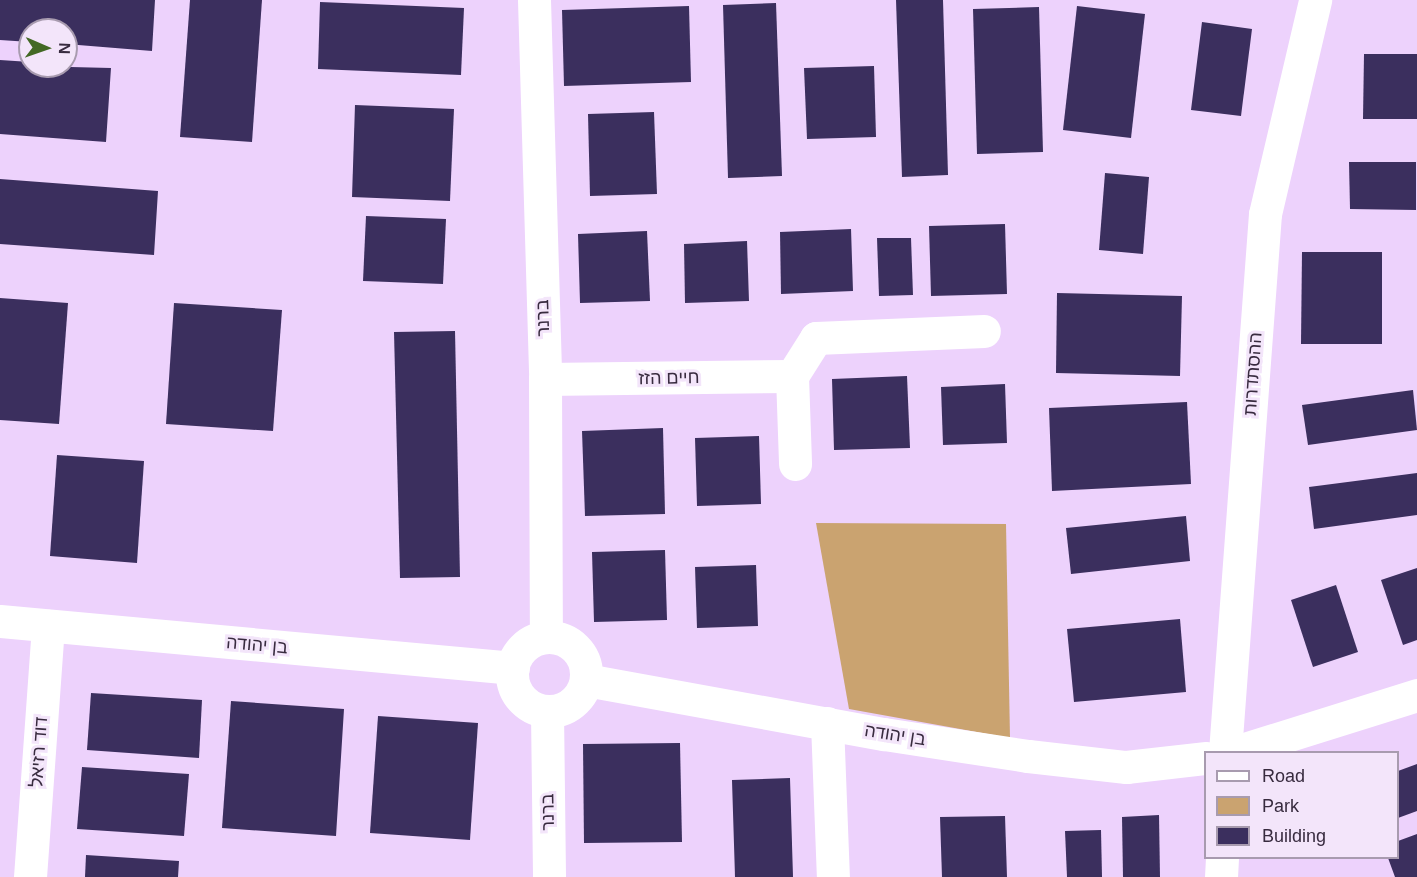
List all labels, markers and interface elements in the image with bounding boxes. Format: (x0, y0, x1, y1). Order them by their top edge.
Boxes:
north arrow (18, 18, 78, 78)
text: N (56, 43, 73, 55)
street label: ברנר (532, 299, 554, 337)
street label: ההסתדרות (1239, 332, 1267, 416)
street label: חיים הזז (638, 367, 700, 389)
street label: בן יהודה (225, 632, 289, 658)
street label: דוד רזיאל (26, 716, 52, 788)
street label: בן יהודה (863, 720, 927, 750)
legend (1204, 751, 1399, 859)
text: Road (1262, 766, 1305, 786)
street label: ברנר (537, 793, 559, 831)
text: Park (1262, 796, 1299, 816)
text: Building (1262, 826, 1326, 846)

